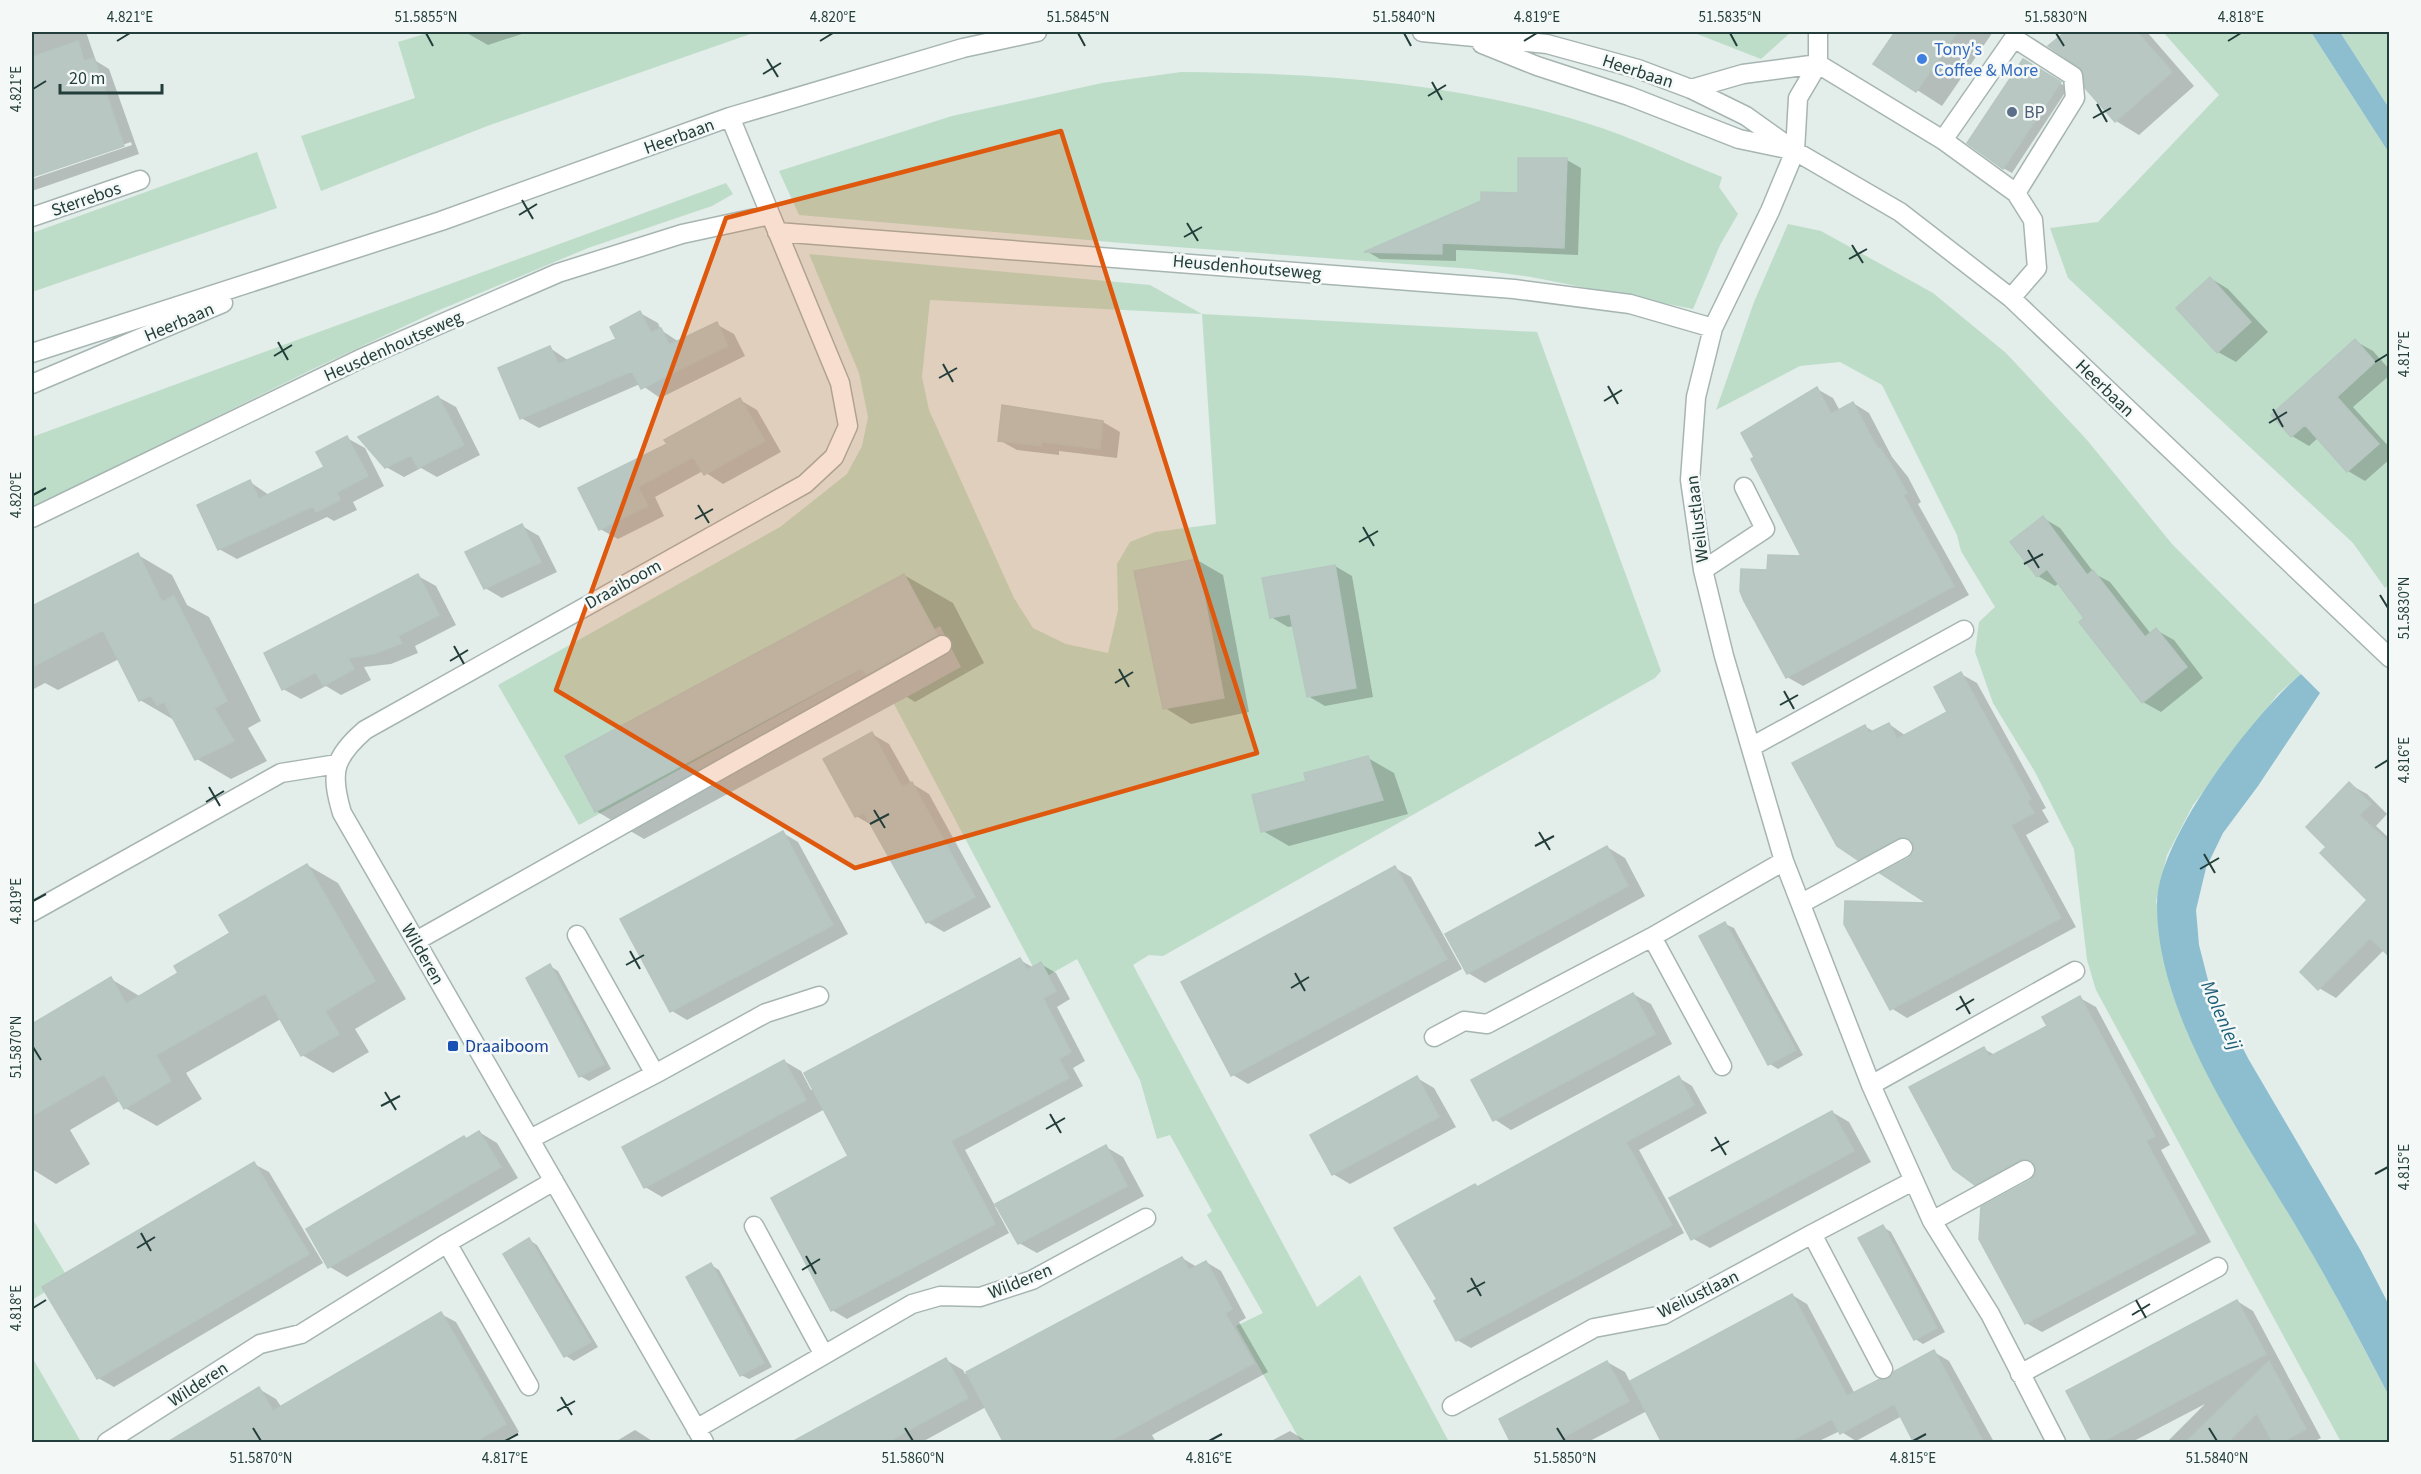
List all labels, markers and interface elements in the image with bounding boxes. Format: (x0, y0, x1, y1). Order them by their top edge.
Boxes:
text: 4.821°E (107, 7, 153, 28)
text: 51.5855°N (394, 7, 458, 28)
text: 4.820°E (810, 7, 856, 28)
text: 51.5845°N (1046, 7, 1110, 28)
text: 51.5840°N (1372, 7, 1436, 28)
text: 4.819°E (1514, 7, 1560, 28)
text: 51.5835°N (1698, 7, 1762, 28)
text: 51.5830°N (2024, 7, 2088, 28)
text: 4.818°E (2218, 7, 2264, 28)
place label: Tony's Coffee & More (1934, 37, 2038, 83)
street label: Heerbaan (1599, 48, 1677, 95)
marker: Tony's Coffee & More (1915, 52, 1929, 66)
scale bar (60, 57, 162, 95)
text: 4.821°E (6, 66, 27, 112)
text: 20 m (69, 66, 105, 91)
place label: BP (2024, 100, 2045, 125)
marker: BP (2005, 105, 2019, 119)
street label: Heerbaan (640, 112, 718, 161)
street label: Sterrebos (48, 176, 124, 223)
street label: Heusdenhoutseweg (1172, 249, 1322, 286)
street label: Heerbaan (140, 297, 218, 348)
street label: Heusdenhoutseweg (320, 305, 466, 388)
text: 4.817°E (2394, 331, 2415, 377)
street label: Heerbaan (2070, 354, 2140, 423)
text: 4.820°E (6, 472, 27, 518)
street label: Weilustlaan (1680, 474, 1715, 564)
street label: Draaiboom (581, 553, 666, 616)
text: 51.5830°N (2394, 576, 2415, 640)
text: 4.816°E (2394, 737, 2415, 783)
text: 4.819°E (6, 878, 27, 924)
street label: Wilderen (395, 919, 450, 989)
water label: Molenleij (2193, 976, 2249, 1055)
text: 51.5870°N (6, 1015, 27, 1079)
place label: Draaiboom (465, 1034, 549, 1059)
marker: Draaiboom (446, 1039, 460, 1053)
text: 4.815°E (2394, 1144, 2415, 1190)
street label: Wilderen (984, 1257, 1056, 1306)
street label: Weilustlaan (1653, 1264, 1743, 1325)
text: 4.818°E (6, 1285, 27, 1331)
street label: Wilderen (163, 1356, 233, 1413)
text: 51.5870°N (229, 1448, 293, 1469)
text: 4.817°E (482, 1448, 528, 1469)
text: 51.5860°N (881, 1448, 945, 1469)
text: 4.816°E (1186, 1448, 1232, 1469)
text: 51.5850°N (1533, 1448, 1597, 1469)
text: 4.815°E (1890, 1448, 1936, 1469)
text: 51.5840°N (2185, 1448, 2249, 1469)

